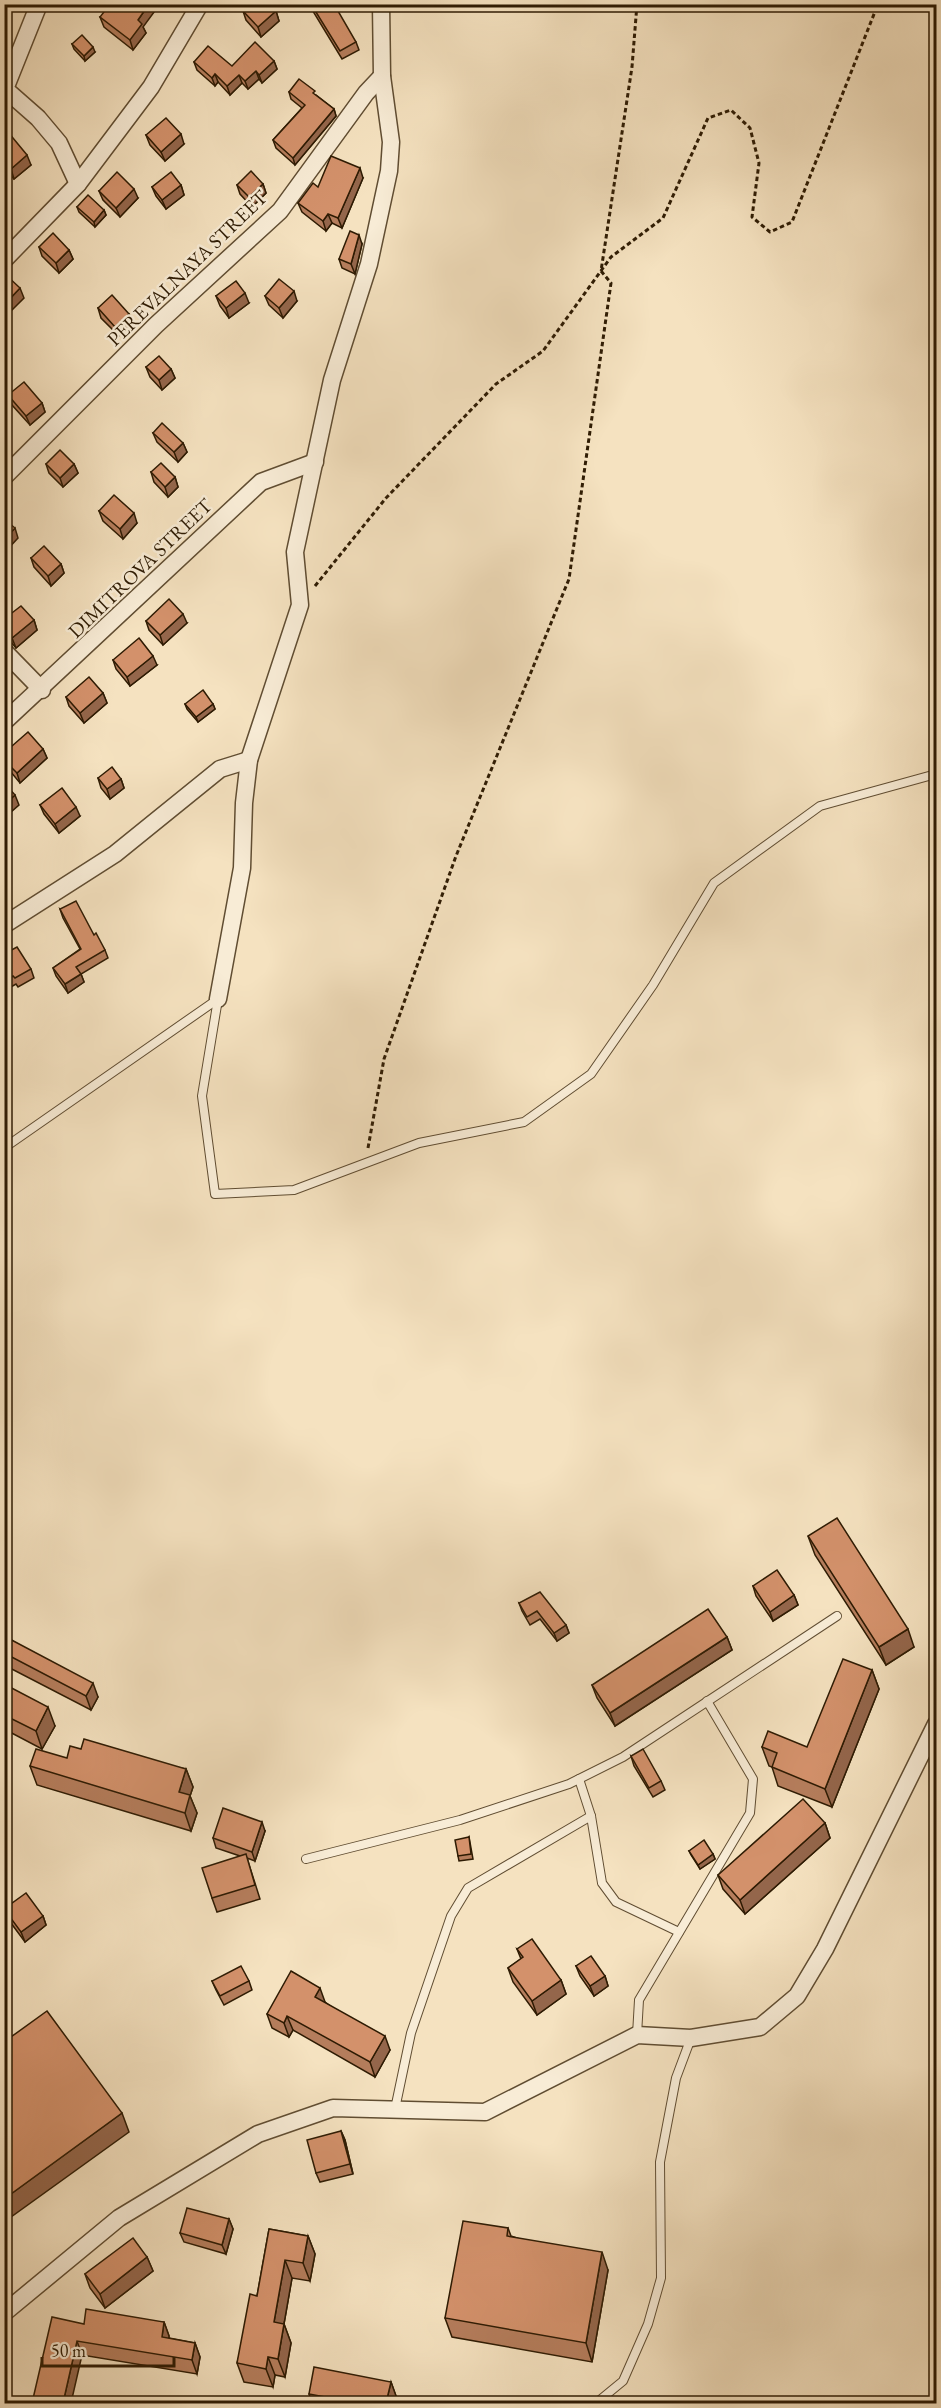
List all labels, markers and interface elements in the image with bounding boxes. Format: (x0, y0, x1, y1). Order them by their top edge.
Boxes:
street label: PEREVALNAYA STREET (101, 184, 273, 352)
street label: DIMITROVA STREET (62, 492, 218, 644)
scale bar (42, 2330, 174, 2368)
text: 50 m (51, 2339, 86, 2362)

